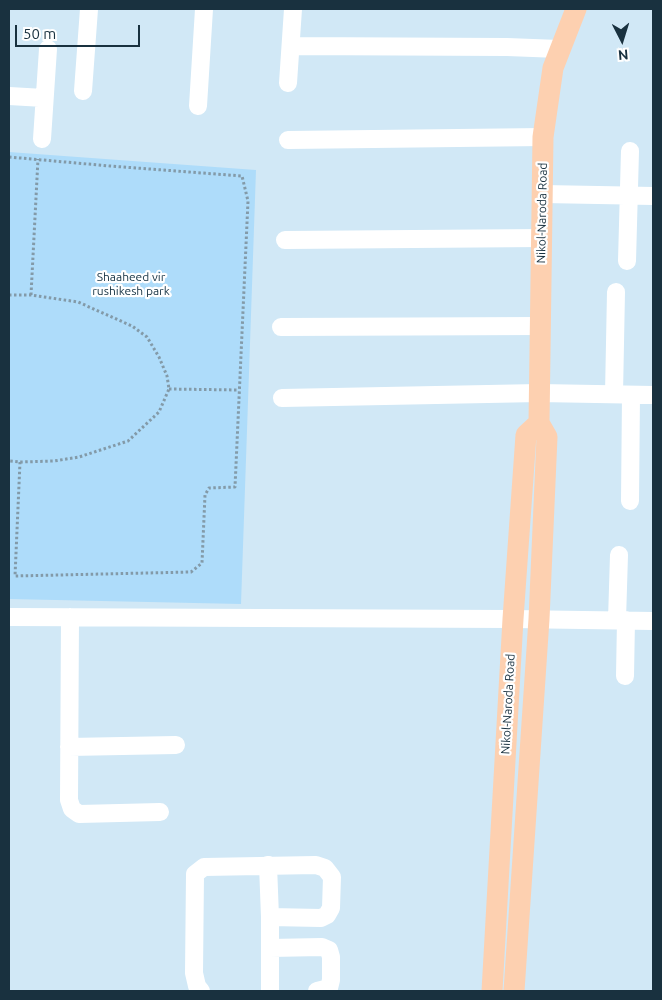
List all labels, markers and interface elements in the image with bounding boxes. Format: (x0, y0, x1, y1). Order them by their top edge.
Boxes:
scale bar (18, 15, 142, 47)
north arrow (597, 15, 647, 65)
text: 50 m (23, 25, 56, 42)
text: N (617, 47, 629, 63)
street label: Nikol-Naroda Road (534, 162, 550, 264)
park label: Shaaheed vir rushikesh park (92, 270, 170, 298)
street label: Nikol-Naroda Road (498, 653, 518, 755)

